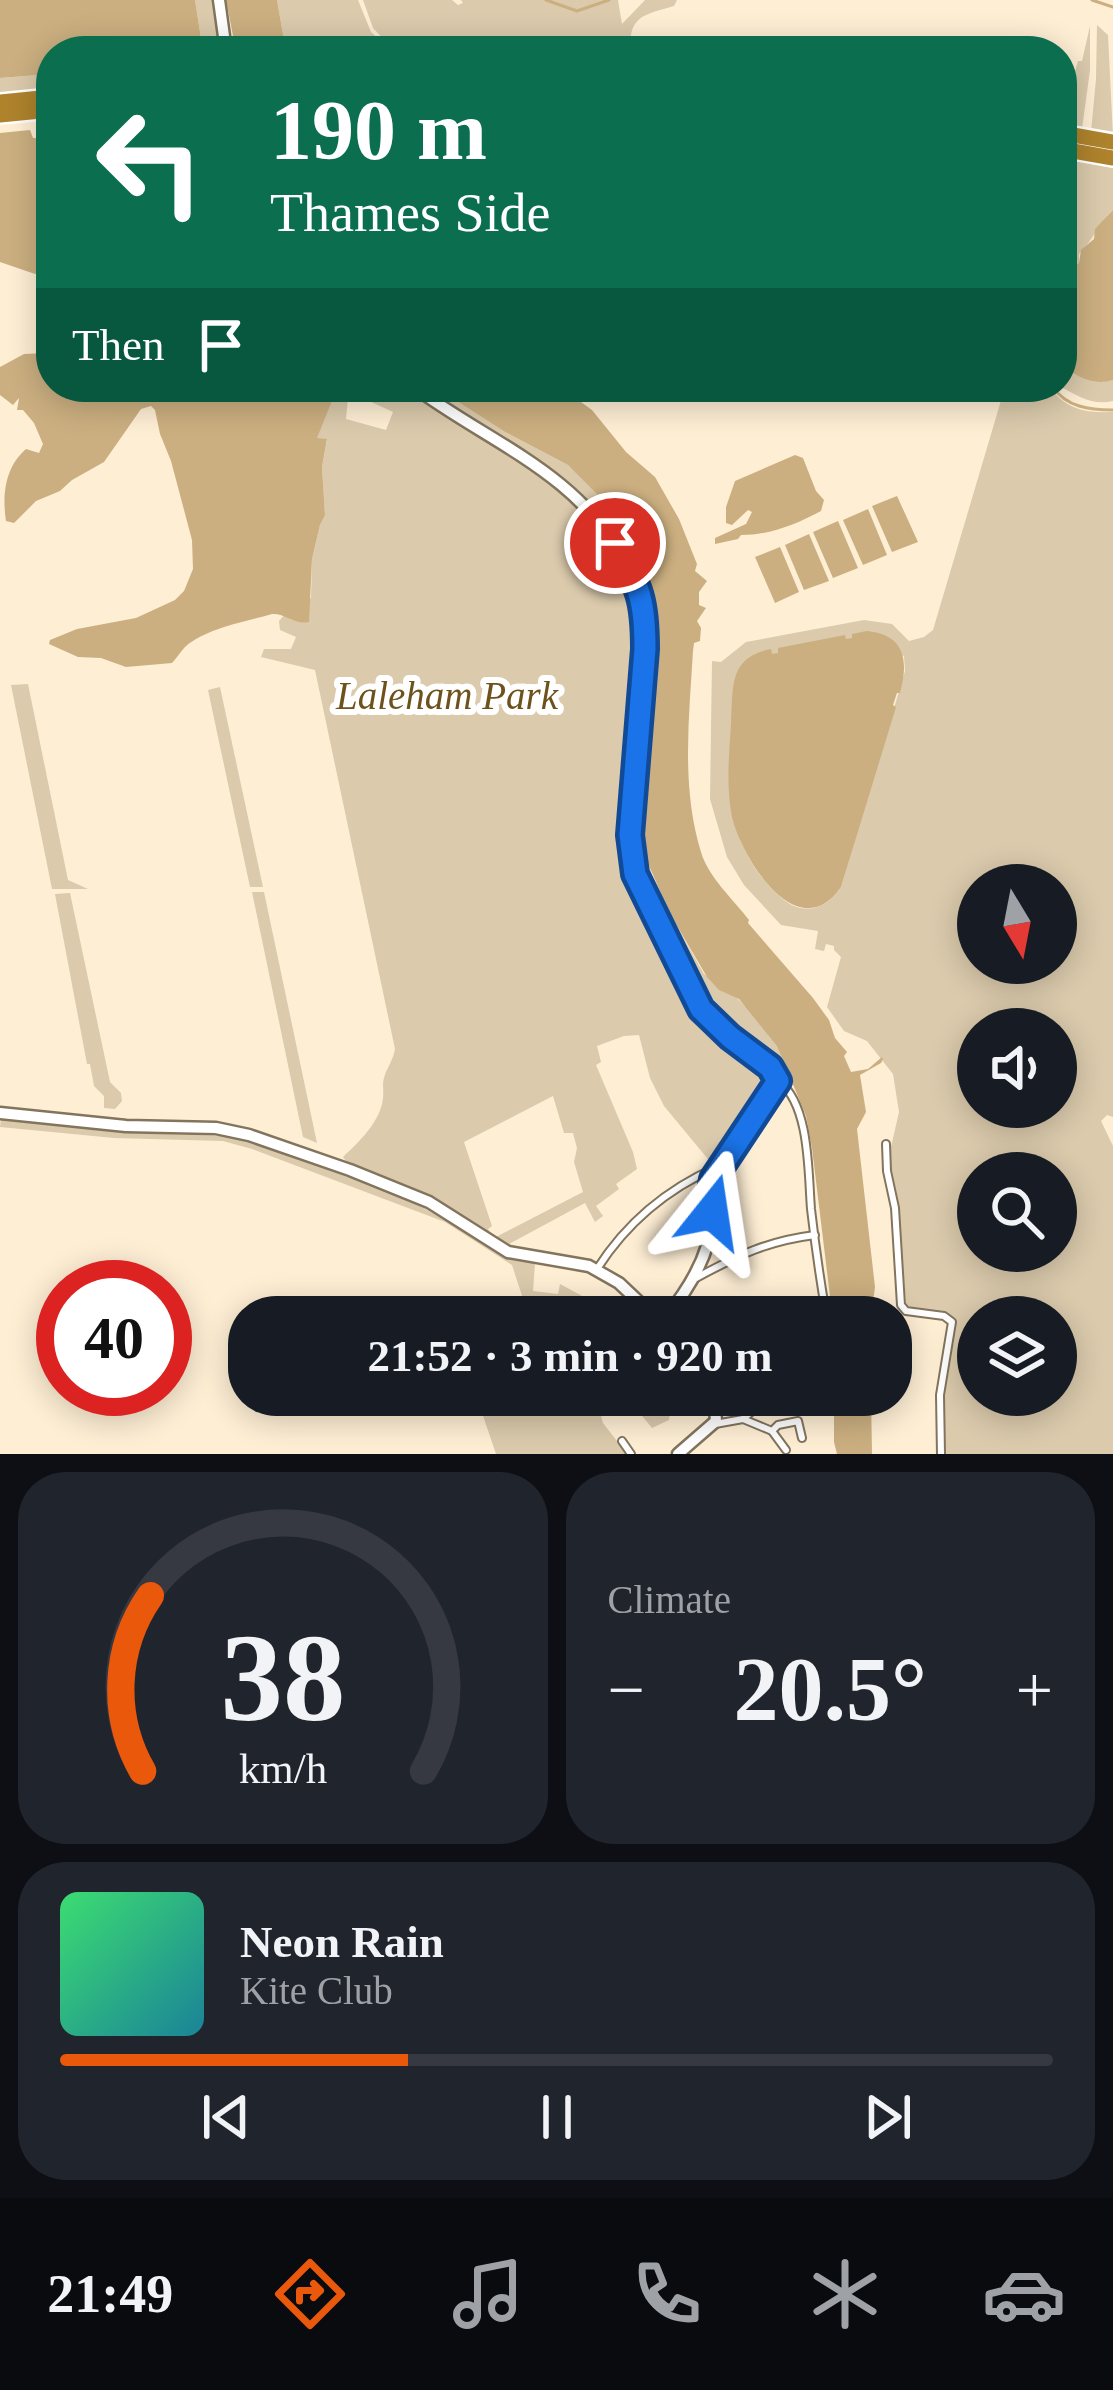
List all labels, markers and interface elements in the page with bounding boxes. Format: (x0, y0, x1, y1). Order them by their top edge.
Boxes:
icon: left (72, 84, 228, 240)
text: 190 m (270, 84, 487, 177)
text: Thames Side (270, 183, 550, 243)
icon: arrive (188, 312, 254, 378)
text: Then (72, 320, 164, 370)
pin (564, 492, 666, 594)
icon: arrive (582, 510, 648, 576)
park label: Laleham Park (335, 674, 559, 717)
north arrow (957, 864, 1077, 984)
map controls (957, 864, 1077, 1416)
button: sound (957, 1008, 1077, 1128)
position arrow (649, 1149, 775, 1275)
button: search (957, 1152, 1077, 1272)
speed limit sign: 40 (36, 1260, 192, 1416)
button: layers (957, 1296, 1077, 1416)
text: 21:52 · 3 min · 920 m (368, 1331, 773, 1381)
text: Climate (608, 1578, 731, 1621)
text: 38 (220, 1609, 345, 1747)
text: 20.5° (734, 1640, 927, 1739)
text: − (608, 1653, 645, 1726)
text: + (1016, 1653, 1053, 1726)
text: km/h (239, 1745, 327, 1792)
text: Neon Rain (240, 1917, 444, 1967)
text: Kite Club (240, 1969, 393, 2012)
icon: previous (193, 2084, 259, 2150)
icon: pause (524, 2084, 590, 2150)
icon: next (855, 2084, 921, 2150)
icon: directions (268, 2252, 352, 2336)
icon: music (446, 2252, 530, 2336)
icon: phone (625, 2252, 709, 2336)
icon: climate (803, 2252, 887, 2336)
icon: car (982, 2252, 1066, 2336)
text: 21:49 (47, 2264, 173, 2324)

